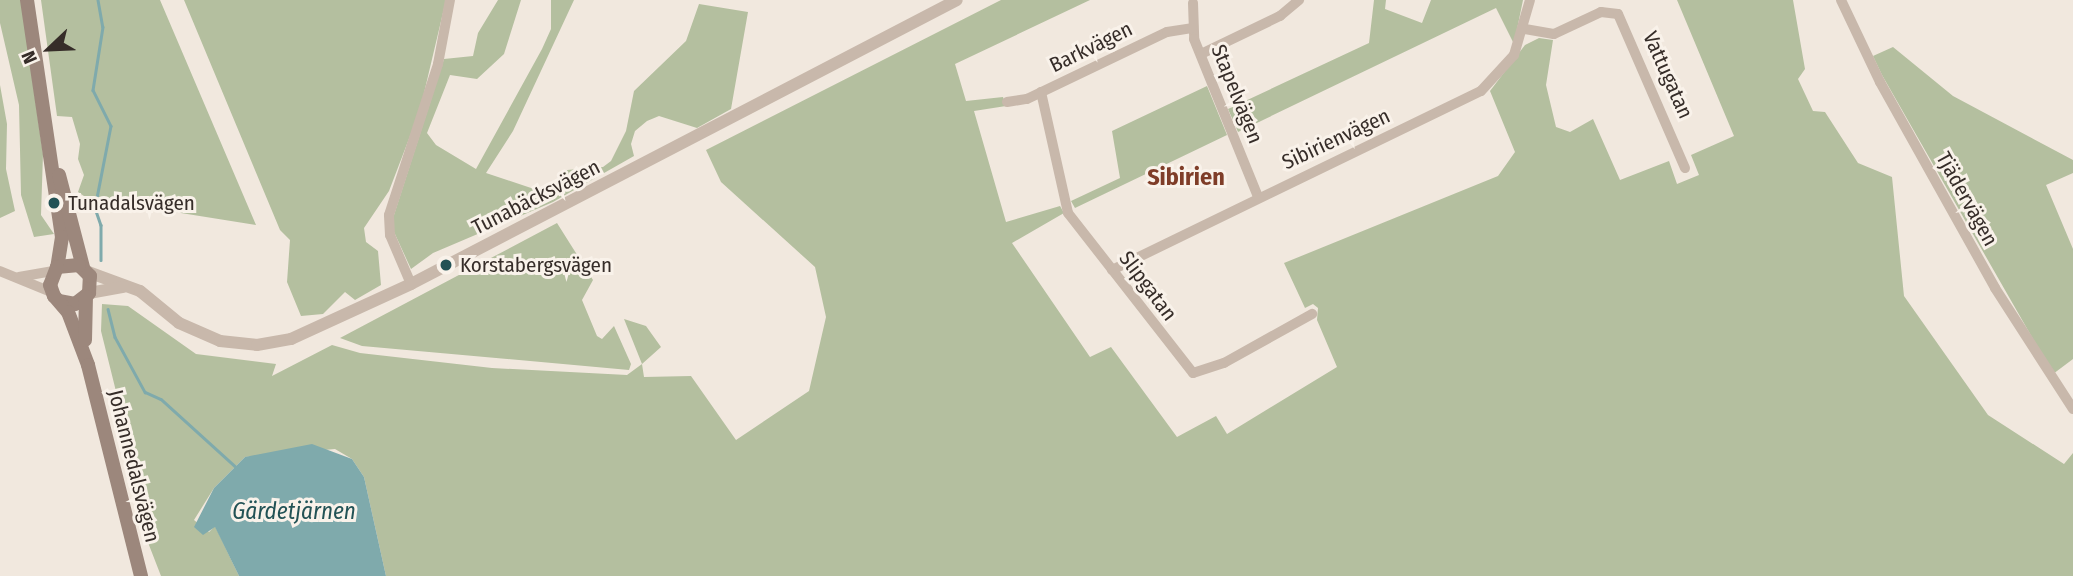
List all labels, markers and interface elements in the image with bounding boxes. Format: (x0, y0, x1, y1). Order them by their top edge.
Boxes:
north arrow (14, 14, 84, 84)
street label: Barkvägen (1045, 16, 1137, 78)
street label: Vattugatan (1638, 28, 1698, 122)
street label: Stapelvägen (1206, 41, 1268, 147)
text: N (16, 48, 42, 67)
street label: Sibirienvägen (1278, 103, 1394, 175)
street label: Tjädervägen (1931, 148, 2003, 250)
street label: Tunabäcksvägen (468, 154, 604, 240)
district label: Sibirien (1147, 164, 1225, 192)
place label: Tunadalsvägen (68, 190, 195, 216)
marker: Tunadalsvägen (46, 195, 62, 211)
street label: Slipgatan (1114, 246, 1182, 326)
place label: Korstabergsvägen (460, 252, 612, 278)
marker: Korstabergsvägen (438, 257, 454, 273)
street label: Johannedalsvägen (103, 387, 165, 545)
water label: Gärdetjärnen (232, 497, 356, 525)

